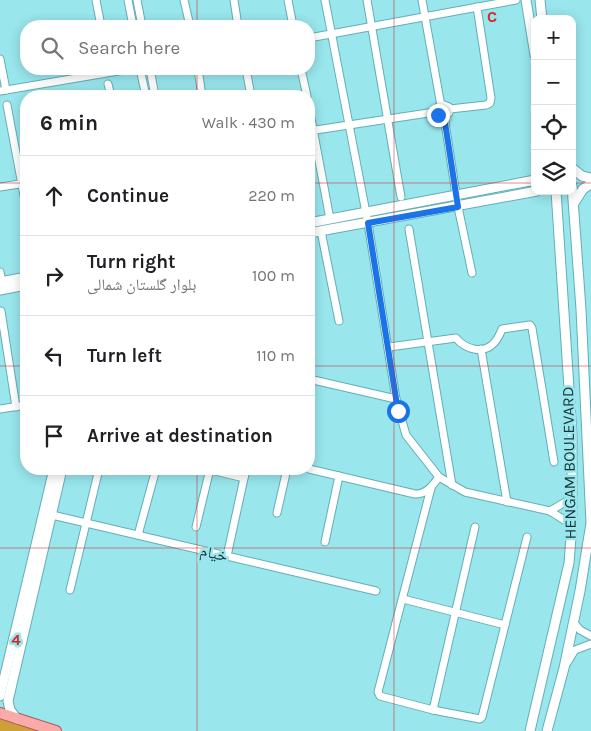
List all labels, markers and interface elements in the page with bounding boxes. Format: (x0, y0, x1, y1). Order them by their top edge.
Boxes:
text: C (487, 7, 497, 26)
map controls (531, 15, 576, 195)
button: + (531, 15, 576, 60)
search box (20, 20, 315, 75)
icon: search (38, 34, 66, 62)
text: Search here (78, 37, 180, 59)
button: − (531, 60, 576, 105)
route end (427, 104, 450, 127)
button: locate (531, 105, 576, 150)
text: 6 min (40, 111, 98, 135)
text: Walk · 430 m (202, 113, 295, 132)
button: layers (531, 150, 576, 195)
icon: ahead (40, 182, 68, 210)
text: Continue (87, 185, 169, 207)
text: 220 m (248, 186, 295, 205)
text: Turn right (87, 251, 176, 273)
icon: right (40, 262, 68, 290)
text: 100 m (252, 266, 295, 285)
text: بلوار گلستان شمالی (87, 275, 196, 294)
icon: left (40, 342, 68, 370)
text: Turn left (87, 345, 162, 367)
text: 110 m (256, 346, 295, 365)
street label: HENGAM BOULEVARD (558, 386, 580, 540)
route start (387, 400, 410, 423)
icon: arrive (40, 422, 68, 450)
text: Arrive at destination (87, 425, 273, 447)
street label: خیام (198, 541, 230, 566)
text: 4 (11, 630, 21, 649)

